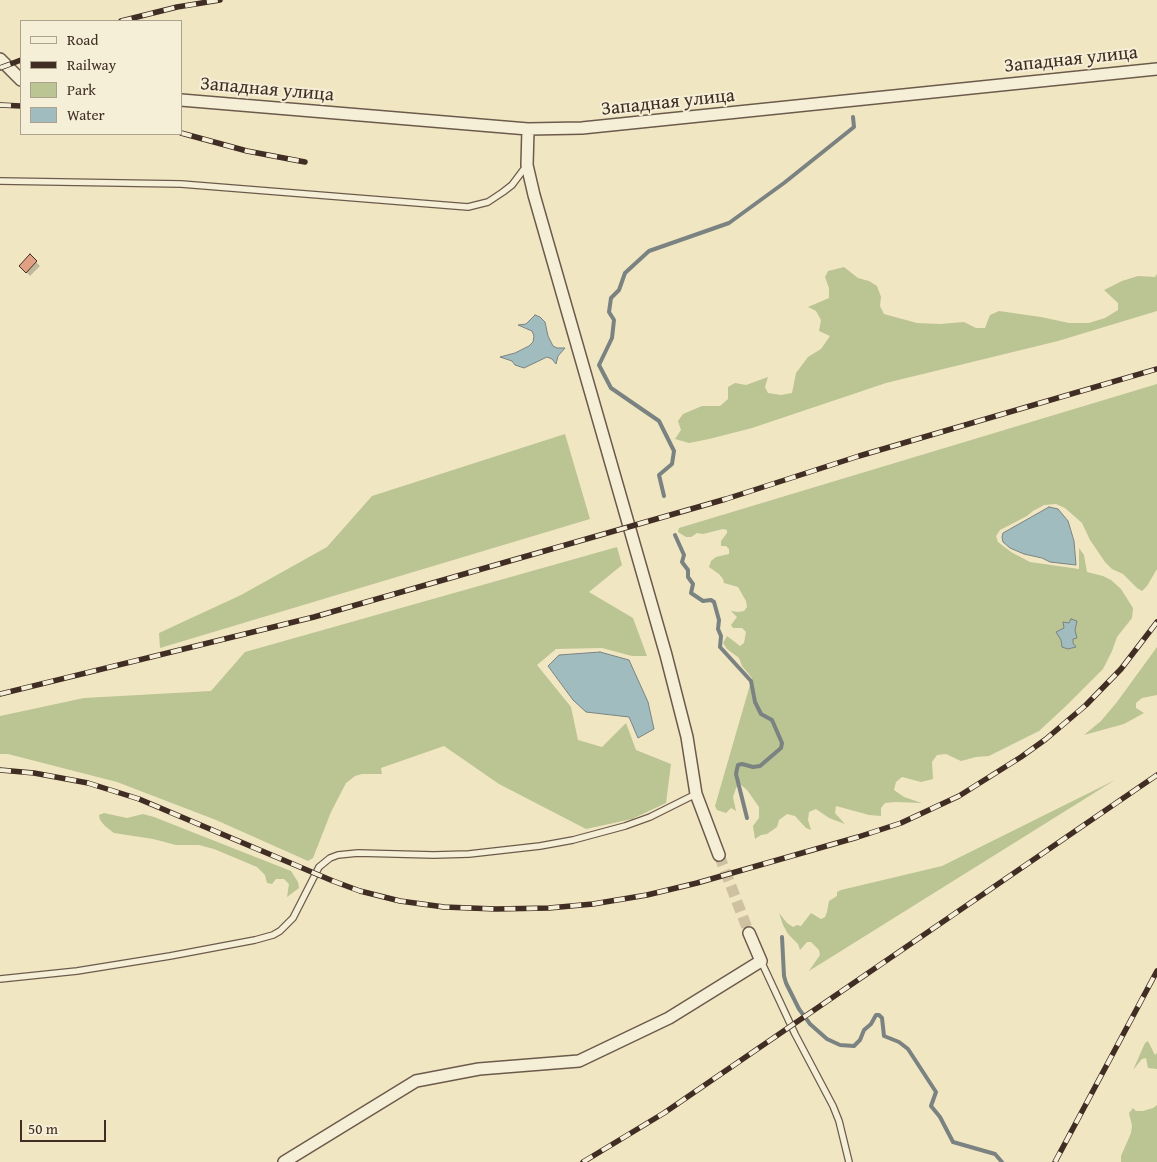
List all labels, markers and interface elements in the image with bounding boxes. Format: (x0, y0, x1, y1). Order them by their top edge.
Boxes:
legend (20, 20, 182, 135)
text: Road (67, 29, 98, 50)
street label: Западная улица (1003, 42, 1139, 78)
text: Railway (67, 54, 116, 75)
street label: Западная улица (199, 73, 335, 107)
text: Park (67, 79, 96, 100)
street label: Западная улица (600, 85, 736, 121)
text: Water (67, 104, 105, 125)
scale bar (22, 1110, 109, 1142)
text: 50 m (28, 1118, 58, 1139)

